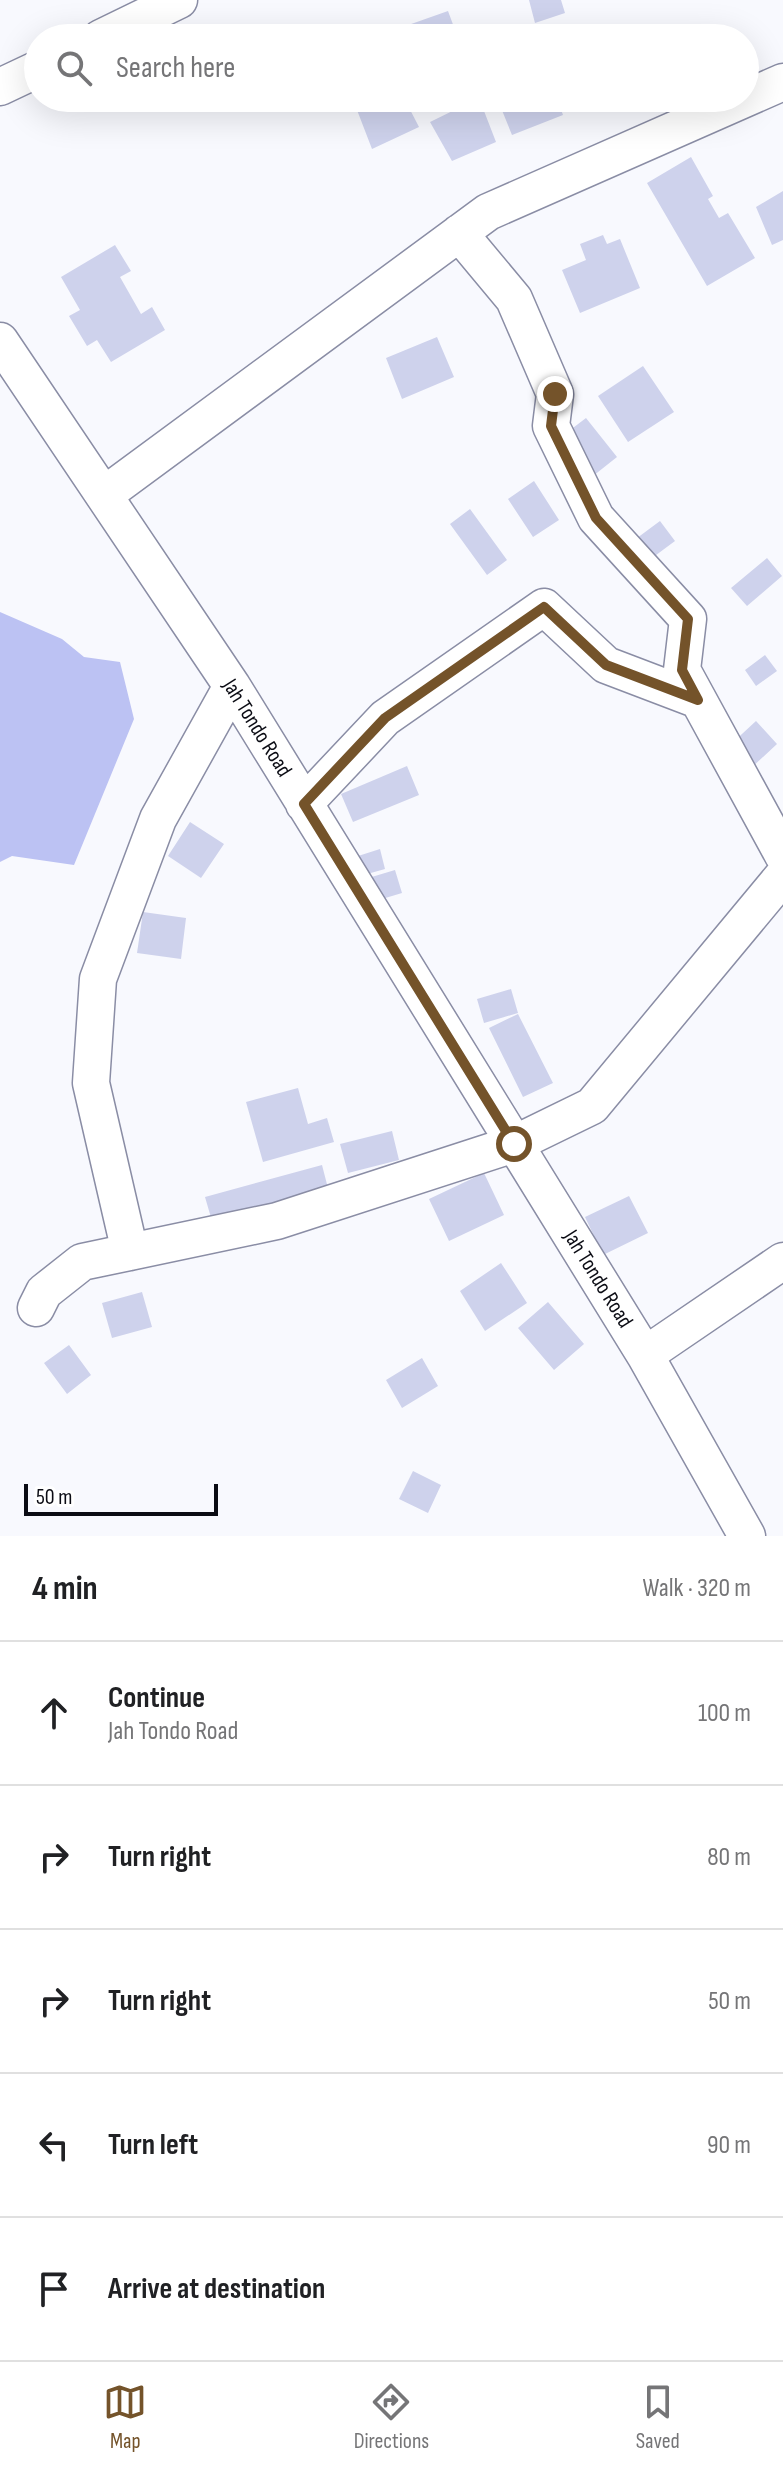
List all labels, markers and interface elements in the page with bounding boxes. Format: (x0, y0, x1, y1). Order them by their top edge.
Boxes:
search box (24, 24, 759, 112)
icon: search (52, 46, 96, 90)
text: Search here (116, 50, 235, 86)
route end (537, 376, 573, 412)
street label: Jah Tondo Road (216, 673, 298, 782)
route start (496, 1126, 532, 1162)
street label: Jah Tondo Road (557, 1224, 639, 1333)
scale bar (24, 1480, 218, 1516)
text: 50 m (36, 1484, 72, 1511)
text: 4 min (32, 1568, 98, 1609)
text: Walk · 320 m (643, 1573, 751, 1604)
text: Continue (108, 1680, 205, 1716)
icon: ahead (32, 1691, 76, 1735)
text: 100 m (698, 1698, 751, 1729)
text: Jah Tondo Road (108, 1716, 238, 1747)
icon: right (32, 1835, 76, 1879)
text: Turn right (108, 1839, 211, 1875)
text: 80 m (707, 1842, 751, 1873)
icon: right (32, 1979, 76, 2023)
text: Turn right (108, 1983, 211, 2019)
text: 50 m (708, 1986, 751, 2017)
icon: left (32, 2123, 76, 2167)
text: Turn left (108, 2127, 198, 2163)
text: 90 m (707, 2130, 751, 2161)
icon: arrive (32, 2267, 76, 2311)
text: Arrive at destination (108, 2271, 325, 2307)
tab: Map (103, 2380, 147, 2455)
tab: Directions (354, 2380, 429, 2455)
tab: Saved (636, 2380, 680, 2455)

